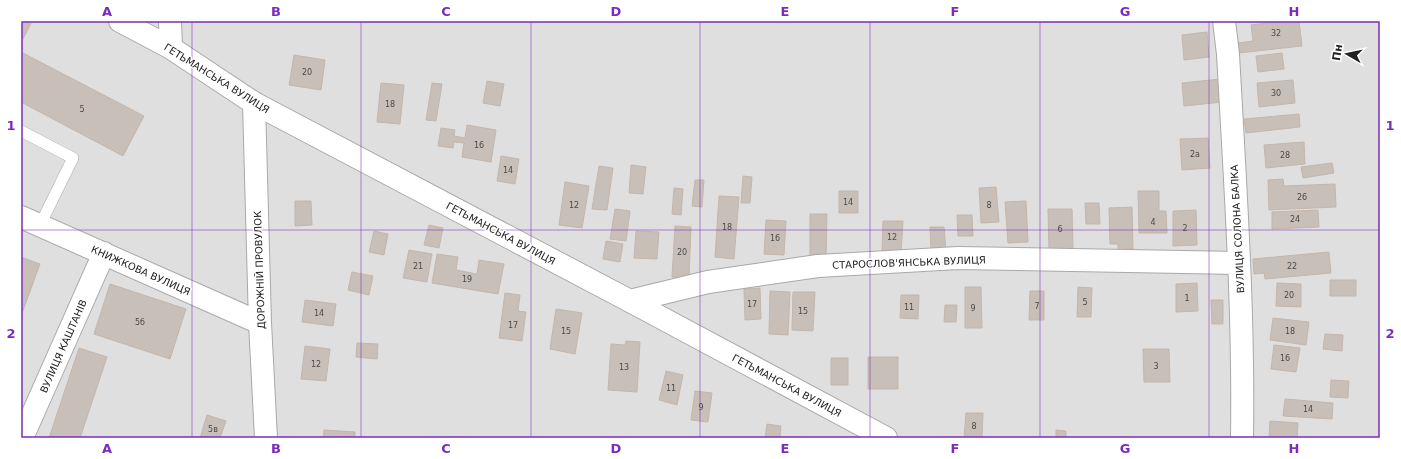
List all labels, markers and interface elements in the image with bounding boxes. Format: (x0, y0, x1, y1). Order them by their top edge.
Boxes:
text: A (102, 4, 112, 19)
text: B (271, 4, 281, 19)
text: C (441, 4, 451, 19)
text: D (611, 4, 622, 19)
text: E (781, 4, 789, 19)
text: F (951, 4, 959, 19)
text: G (1120, 4, 1130, 19)
text: H (1289, 4, 1299, 19)
house number: 32 (1271, 29, 1281, 38)
north arrow (1327, 34, 1367, 74)
street label: ГЕТЬМАНСЬКА ВУЛИЦЯ (162, 41, 271, 115)
text: Пн (1330, 43, 1345, 62)
house number: 20 (302, 68, 312, 77)
house number: 30 (1271, 89, 1281, 98)
house number: 18 (385, 100, 395, 109)
house number: 5 (79, 105, 85, 114)
text: 1 (6, 118, 16, 133)
text: 1 (1385, 118, 1395, 133)
house number: 16 (474, 141, 484, 150)
house number: 2а (1190, 150, 1200, 159)
house number: 28 (1280, 151, 1290, 160)
street label: ВУЛИЦЯ СОЛОНА БАЛКА (1229, 164, 1246, 294)
house number: 14 (503, 166, 513, 175)
house number: 26 (1297, 193, 1307, 202)
house number: 14 (843, 198, 853, 207)
street label: ГЕТЬМАНСЬКА ВУЛИЦЯ (444, 200, 557, 267)
house number: 12 (569, 201, 579, 210)
house number: 8 (986, 201, 992, 210)
street label: ДОРОЖНІЙ ПРОВУЛОК (251, 211, 267, 329)
house number: 24 (1290, 215, 1300, 224)
house number: 4 (1150, 218, 1156, 227)
house number: 18 (722, 223, 732, 232)
house number: 2 (1182, 224, 1188, 233)
house number: 6 (1057, 225, 1063, 234)
house number: 12 (887, 233, 897, 242)
house number: 16 (770, 234, 780, 243)
street label: КНИЖКОВА ВУЛИЦЯ (90, 244, 192, 297)
house number: 20 (677, 248, 687, 257)
street label: СТАРОСЛОВ'ЯНСЬКА ВУЛИЦЯ (832, 254, 986, 271)
house number: 21 (413, 262, 423, 271)
house number: 22 (1287, 262, 1297, 271)
house number: 19 (462, 275, 472, 284)
house number: 20 (1284, 291, 1294, 300)
house number: 1 (1184, 294, 1190, 303)
street label: ВУЛИЦЯ КАШТАНІВ (38, 298, 89, 394)
house number: 5 (1082, 298, 1088, 307)
house number: 17 (747, 300, 757, 309)
house number: 7 (1034, 302, 1040, 311)
house number: 11 (904, 303, 914, 312)
house number: 9 (970, 304, 976, 313)
house number: 15 (798, 307, 808, 316)
house number: 14 (314, 309, 324, 318)
house number: 5б (135, 318, 145, 327)
house number: 17 (508, 321, 518, 330)
text: 2 (6, 326, 16, 341)
text: 2 (1385, 326, 1395, 341)
house number: 15 (561, 327, 571, 336)
house number: 18 (1285, 327, 1295, 336)
street label: ГЕТЬМАНСЬКА ВУЛИЦЯ (730, 352, 843, 419)
house number: 16 (1280, 354, 1290, 363)
house number: 12 (311, 360, 321, 369)
house number: 3 (1153, 362, 1159, 371)
house number: 13 (619, 363, 629, 372)
house number: 11 (666, 384, 676, 393)
house number: 9 (698, 403, 704, 412)
house number: 14 (1303, 405, 1313, 414)
house number: 8 (971, 422, 977, 431)
house number: 5в (208, 425, 218, 434)
text: A (102, 441, 112, 456)
text: B (271, 441, 281, 456)
text: C (441, 441, 451, 456)
text: D (611, 441, 622, 456)
text: E (781, 441, 789, 456)
text: F (951, 441, 959, 456)
text: G (1120, 441, 1130, 456)
text: H (1289, 441, 1299, 456)

